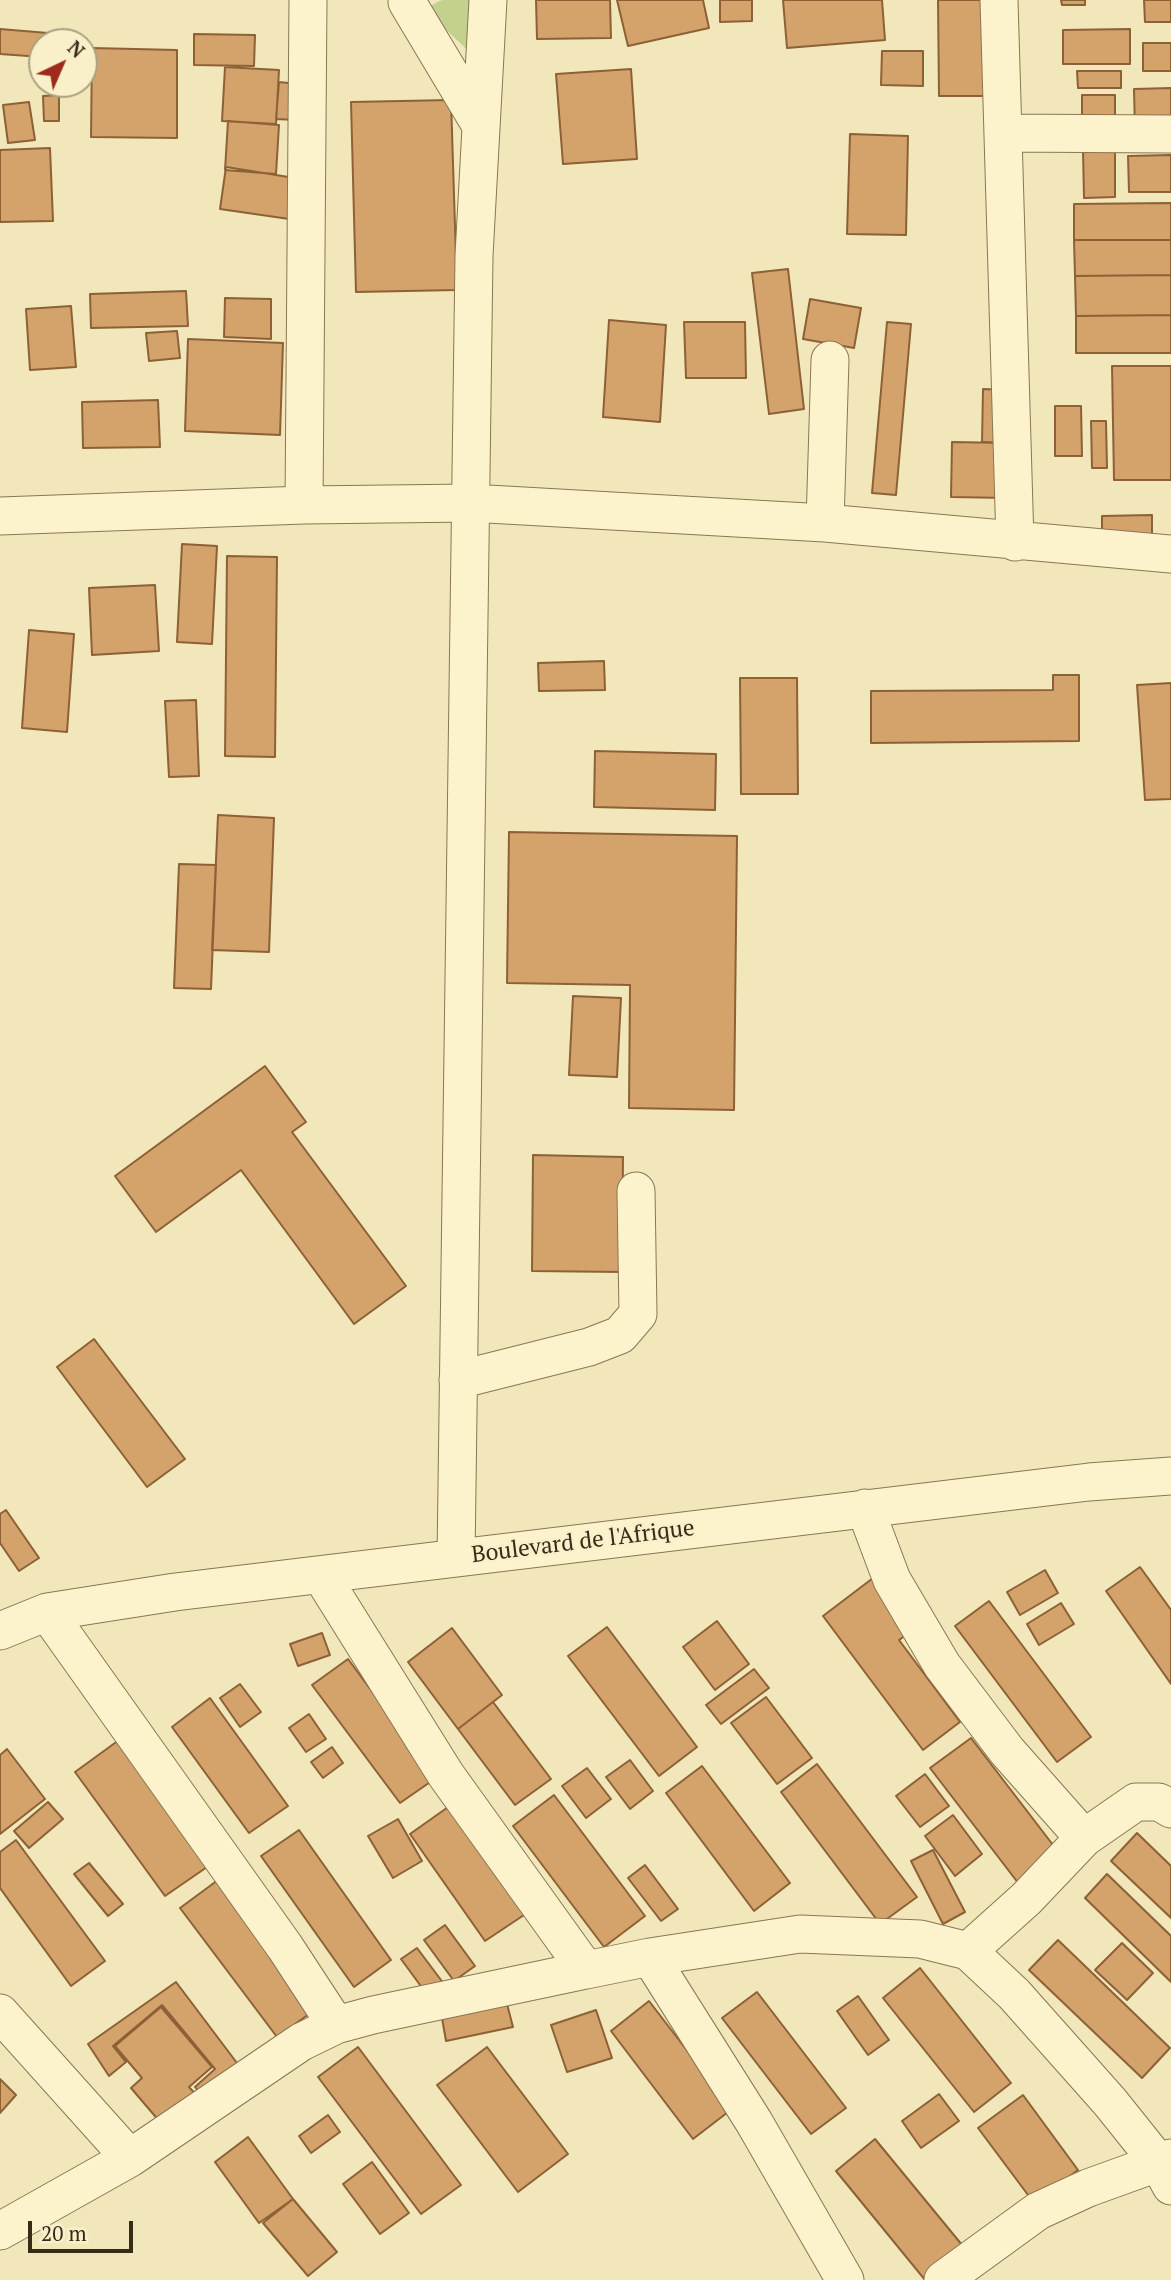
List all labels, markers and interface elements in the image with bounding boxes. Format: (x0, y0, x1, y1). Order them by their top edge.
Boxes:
north arrow (28, 28, 98, 98)
text: N (63, 35, 90, 63)
street label: Boulevard de l'Afrique (470, 1515, 696, 1569)
scale bar (32, 2206, 136, 2250)
text: 20 m (41, 2219, 87, 2247)

